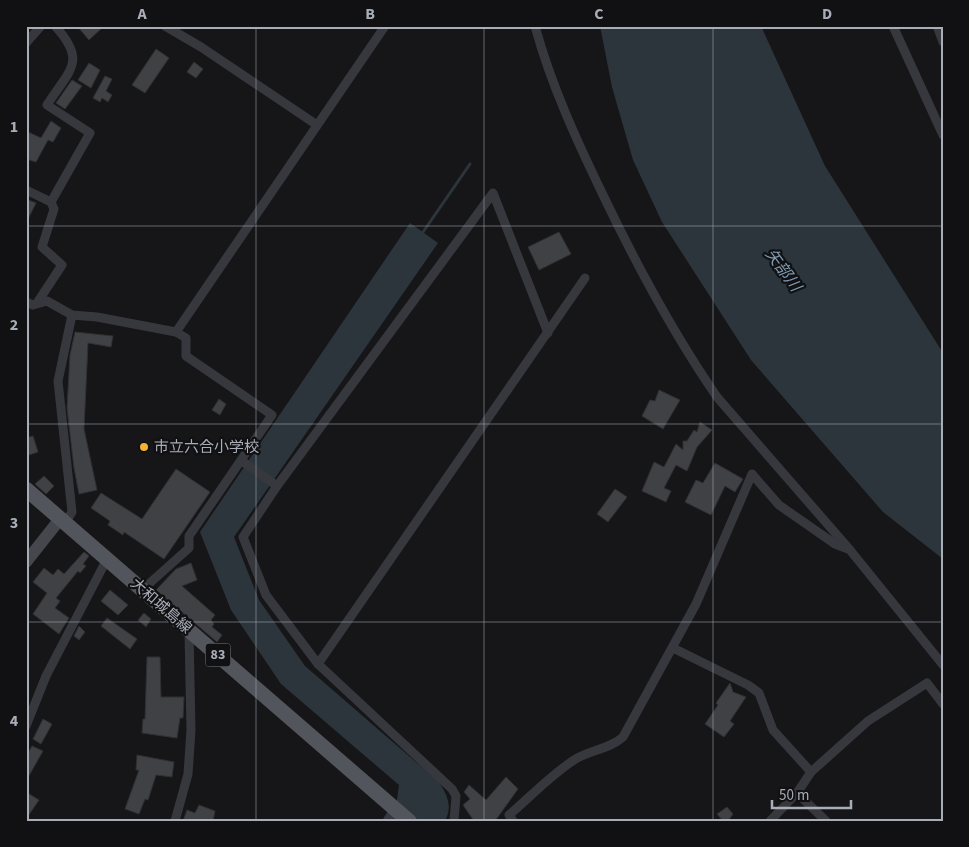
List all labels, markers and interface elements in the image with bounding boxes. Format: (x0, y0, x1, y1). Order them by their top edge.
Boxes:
text: A (136, 3, 147, 25)
text: B (365, 3, 375, 25)
text: C (594, 3, 604, 25)
text: D (822, 3, 832, 25)
text: 1 (10, 116, 18, 138)
water label: 矢部川 (760, 244, 807, 297)
text: 2 (10, 314, 18, 336)
place label: 市立六合小学校 (154, 437, 259, 458)
marker: 市立六合小学校 (138, 441, 150, 453)
text: 3 (10, 512, 18, 534)
street label: 大和城島線 (126, 573, 196, 639)
road number: 83 (206, 644, 230, 666)
text: 4 (10, 710, 19, 732)
scale bar (772, 777, 850, 809)
text: 50 m (779, 785, 809, 806)

